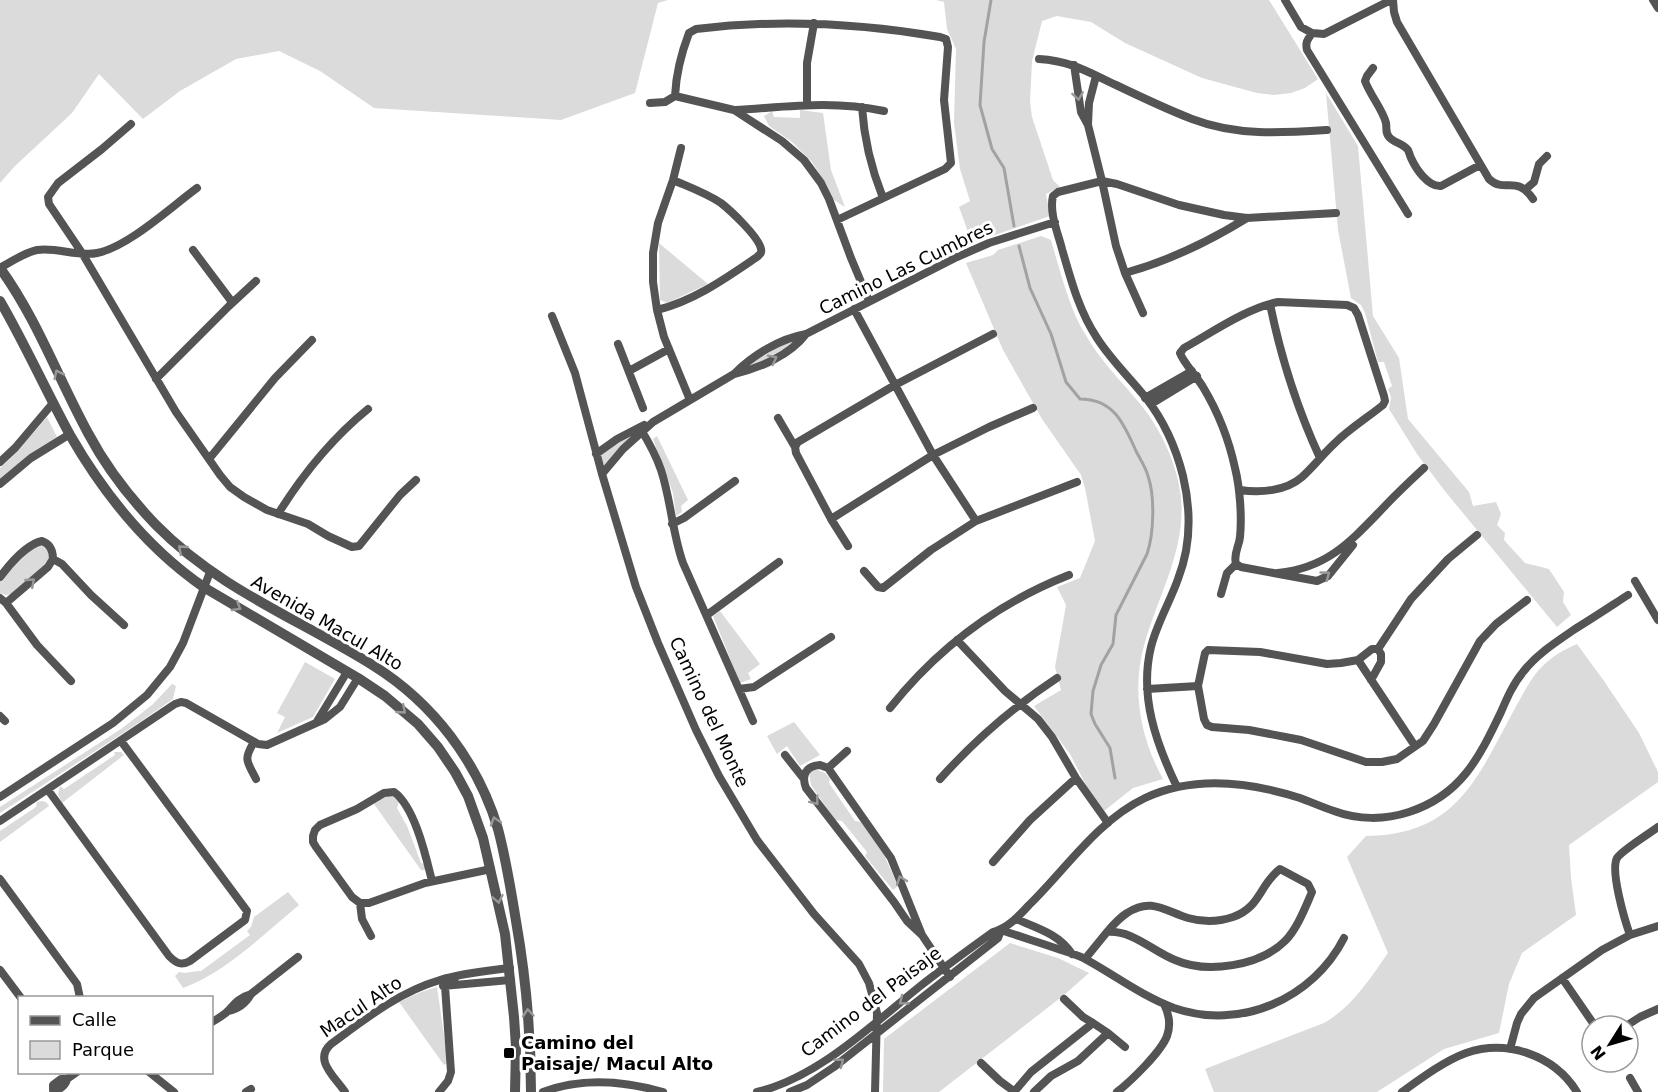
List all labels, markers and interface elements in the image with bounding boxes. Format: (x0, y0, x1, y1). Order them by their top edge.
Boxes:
one-way arrow (1072, 91, 1084, 100)
street label: Camino Las Cumbres (815, 216, 996, 319)
one-way arrow (767, 355, 777, 366)
one-way arrow (54, 369, 66, 380)
one-way arrow (178, 545, 189, 556)
street label: Avenida Macul Alto (248, 571, 407, 675)
one-way arrow (1320, 571, 1331, 582)
one-way arrow (24, 578, 35, 589)
one-way arrow (231, 600, 241, 612)
street label: Camino del Monte (665, 633, 754, 790)
one-way arrow (395, 703, 406, 714)
one-way arrow (808, 794, 819, 805)
one-way arrow (489, 816, 502, 827)
one-way arrow (895, 875, 908, 886)
one-way arrow (491, 893, 504, 903)
street label: Camino del Paisaje (796, 942, 945, 1061)
street label: Macul Alto (316, 972, 406, 1042)
one-way arrow (898, 993, 909, 1004)
legend (18, 996, 213, 1074)
one-way arrow (522, 1008, 535, 1017)
text: Calle (72, 1009, 117, 1030)
north arrow (1580, 1014, 1640, 1074)
place label: Camino del Paisaje/ Macul Alto (521, 1032, 713, 1074)
text: Parque (72, 1039, 134, 1060)
text: N (1587, 1042, 1610, 1064)
marker: Camino del Paisaje/ Macul Alto (502, 1046, 516, 1060)
one-way arrow (833, 1059, 844, 1070)

